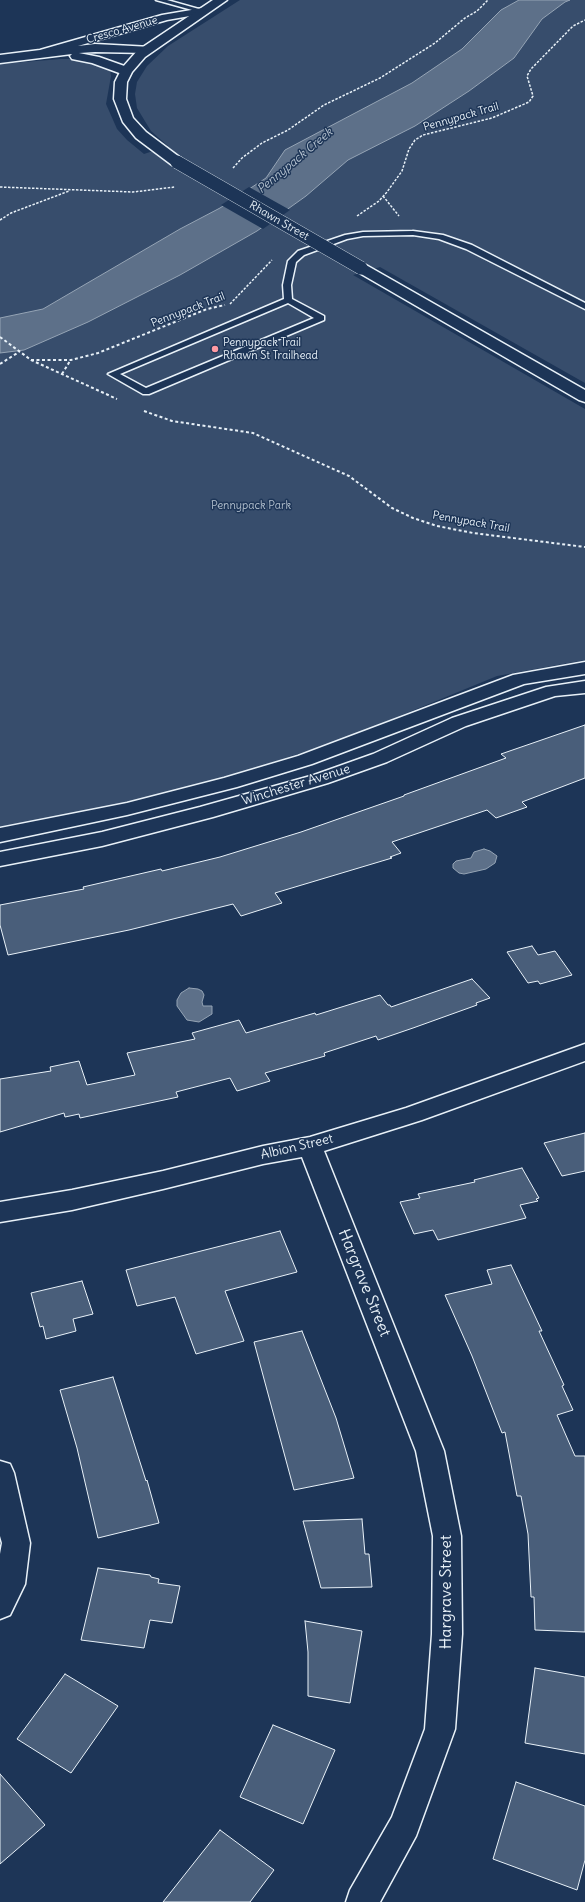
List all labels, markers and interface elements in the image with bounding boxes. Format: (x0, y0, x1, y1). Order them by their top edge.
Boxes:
street label: Cresco Avenue (85, 14, 159, 46)
street label: Pennypack Trail (422, 100, 500, 134)
water label: Pennypack Creek (254, 125, 336, 197)
street label: Rhawn Street (247, 199, 311, 243)
street label: Pennypack Trail (149, 290, 227, 330)
place label: Pennypack Trail Rhawn St Trailhead (223, 336, 318, 362)
marker: Pennypack Trail Rhawn St Trailhead (210, 344, 220, 354)
park label: Pennypack Park (211, 499, 291, 513)
street label: Pennypack Trail (431, 509, 511, 535)
street label: Winchester Avenue (240, 761, 352, 809)
street label: Albion Street (259, 1131, 335, 1163)
street label: Hargrave Street (334, 1226, 394, 1340)
street label: Hargrave Street (436, 1535, 456, 1649)

